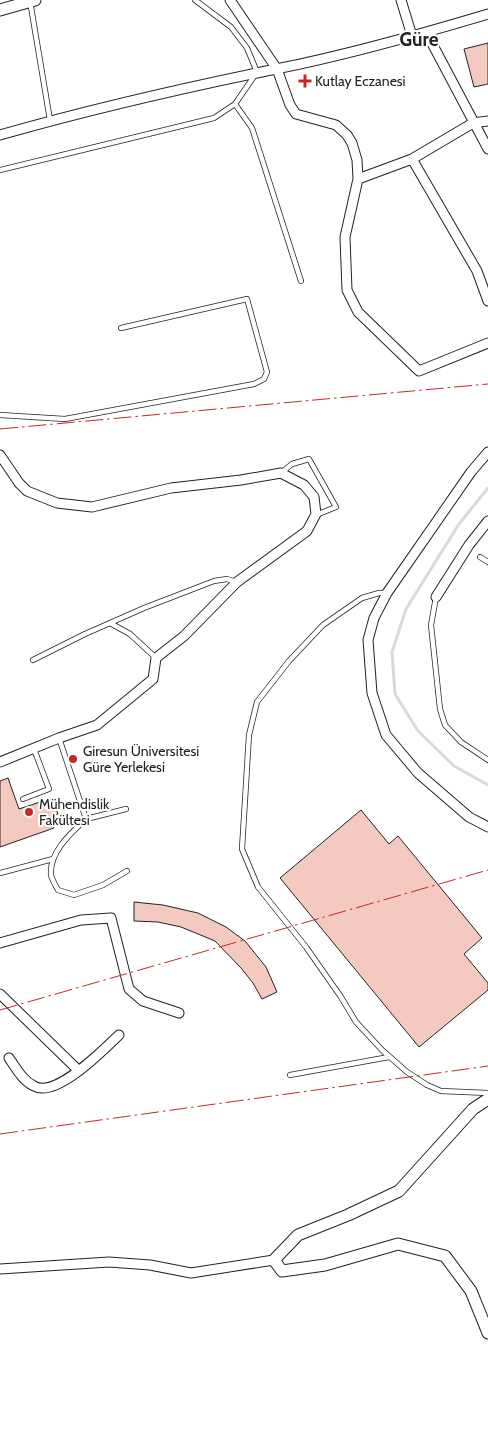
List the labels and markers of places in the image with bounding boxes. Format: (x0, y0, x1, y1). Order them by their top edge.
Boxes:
place label: Kutlay Eczanesi (315, 72, 406, 90)
marker: Kutlay Eczanesi (299, 75, 311, 87)
place label: Giresun Üniversitesi Güre Yerlekesi (83, 742, 199, 776)
marker: Giresun Üniversitesi Güre Yerlekesi (67, 753, 79, 765)
place label: Mühendislik Fakültesi (39, 795, 110, 829)
marker: Mühendislik Fakültesi (23, 806, 35, 818)

